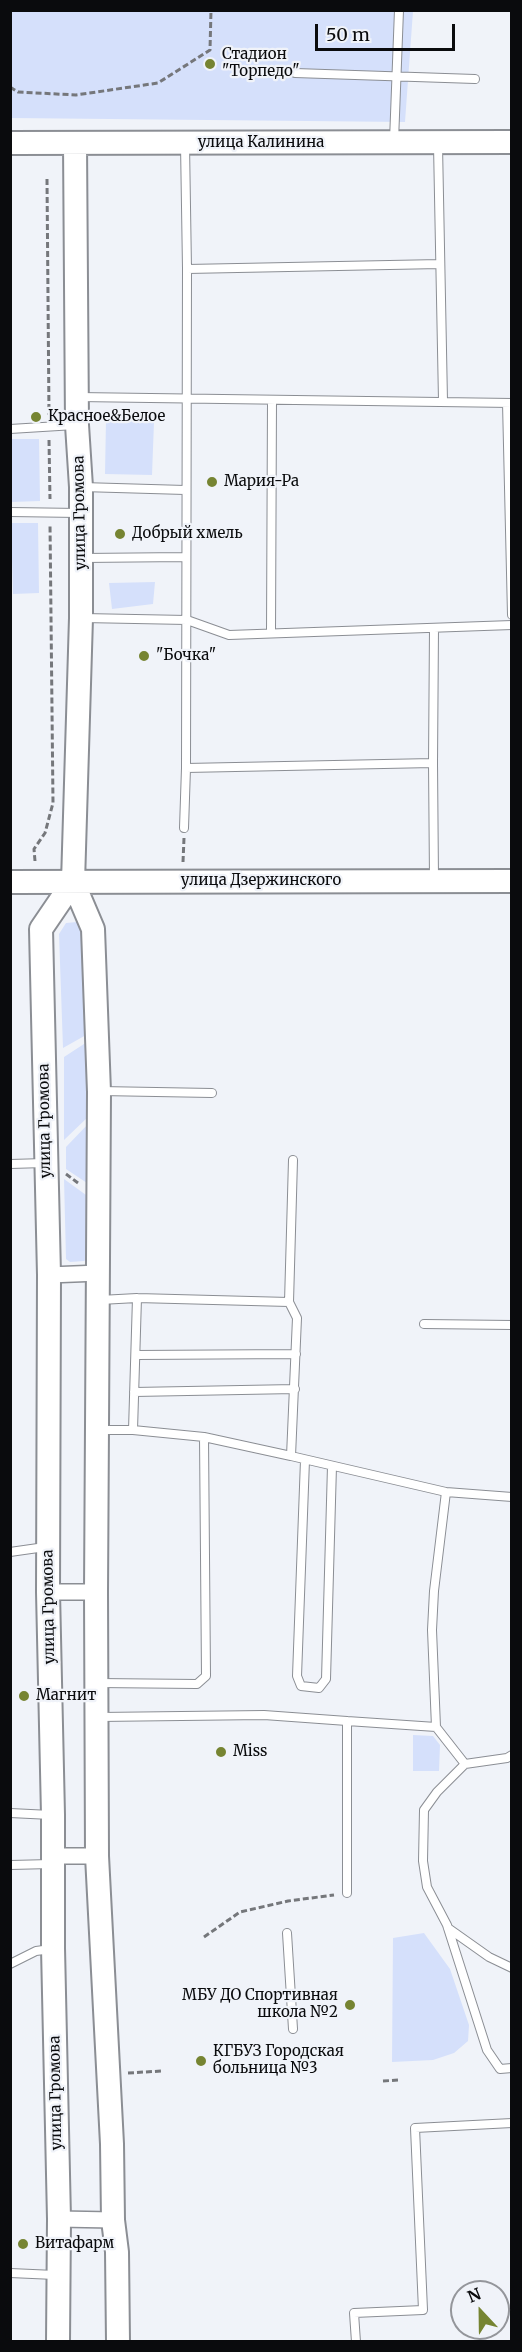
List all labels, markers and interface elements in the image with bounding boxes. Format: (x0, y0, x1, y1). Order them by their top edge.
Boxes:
scale bar (318, 12, 458, 50)
text: 50 m (326, 23, 370, 46)
place label: Стадион "Торпедо" (222, 46, 300, 81)
marker: Стадион "Торпедо" (203, 57, 217, 71)
street label: улица Калинина (198, 134, 324, 152)
place label: Красное&Белое (48, 408, 165, 426)
marker: Красное&Белое (29, 410, 43, 424)
street label: улица Громова (70, 455, 90, 571)
place label: Мария-Ра (224, 473, 299, 491)
marker: Мария-Ра (205, 475, 219, 489)
place label: Добрый хмель (132, 525, 243, 543)
marker: Добрый хмель (113, 527, 127, 541)
place label: "Бочка" (156, 647, 216, 665)
marker: "Бочка" (137, 649, 151, 663)
street label: улица Дзержинского (181, 872, 341, 890)
street label: улица Громова (35, 1063, 55, 1179)
street label: улица Громова (39, 1549, 59, 1665)
place label: Магнит (36, 1687, 96, 1705)
marker: Магнит (17, 1689, 31, 1703)
place label: Miss (233, 1743, 267, 1761)
marker: Miss (214, 1745, 228, 1759)
place label: МБУ ДО Спортивная школа №2 (182, 1987, 338, 2022)
marker: МБУ ДО Спортивная школа №2 (343, 1998, 357, 2012)
street label: улица Громова (46, 2035, 66, 2151)
place label: КГБУЗ Городская больница №3 (213, 2043, 344, 2078)
marker: КГБУЗ Городская больница №3 (194, 2054, 208, 2068)
place label: Витафарм (35, 2235, 114, 2253)
marker: Витафарм (16, 2237, 30, 2251)
north arrow (450, 2280, 510, 2340)
text: N (464, 2284, 484, 2307)

